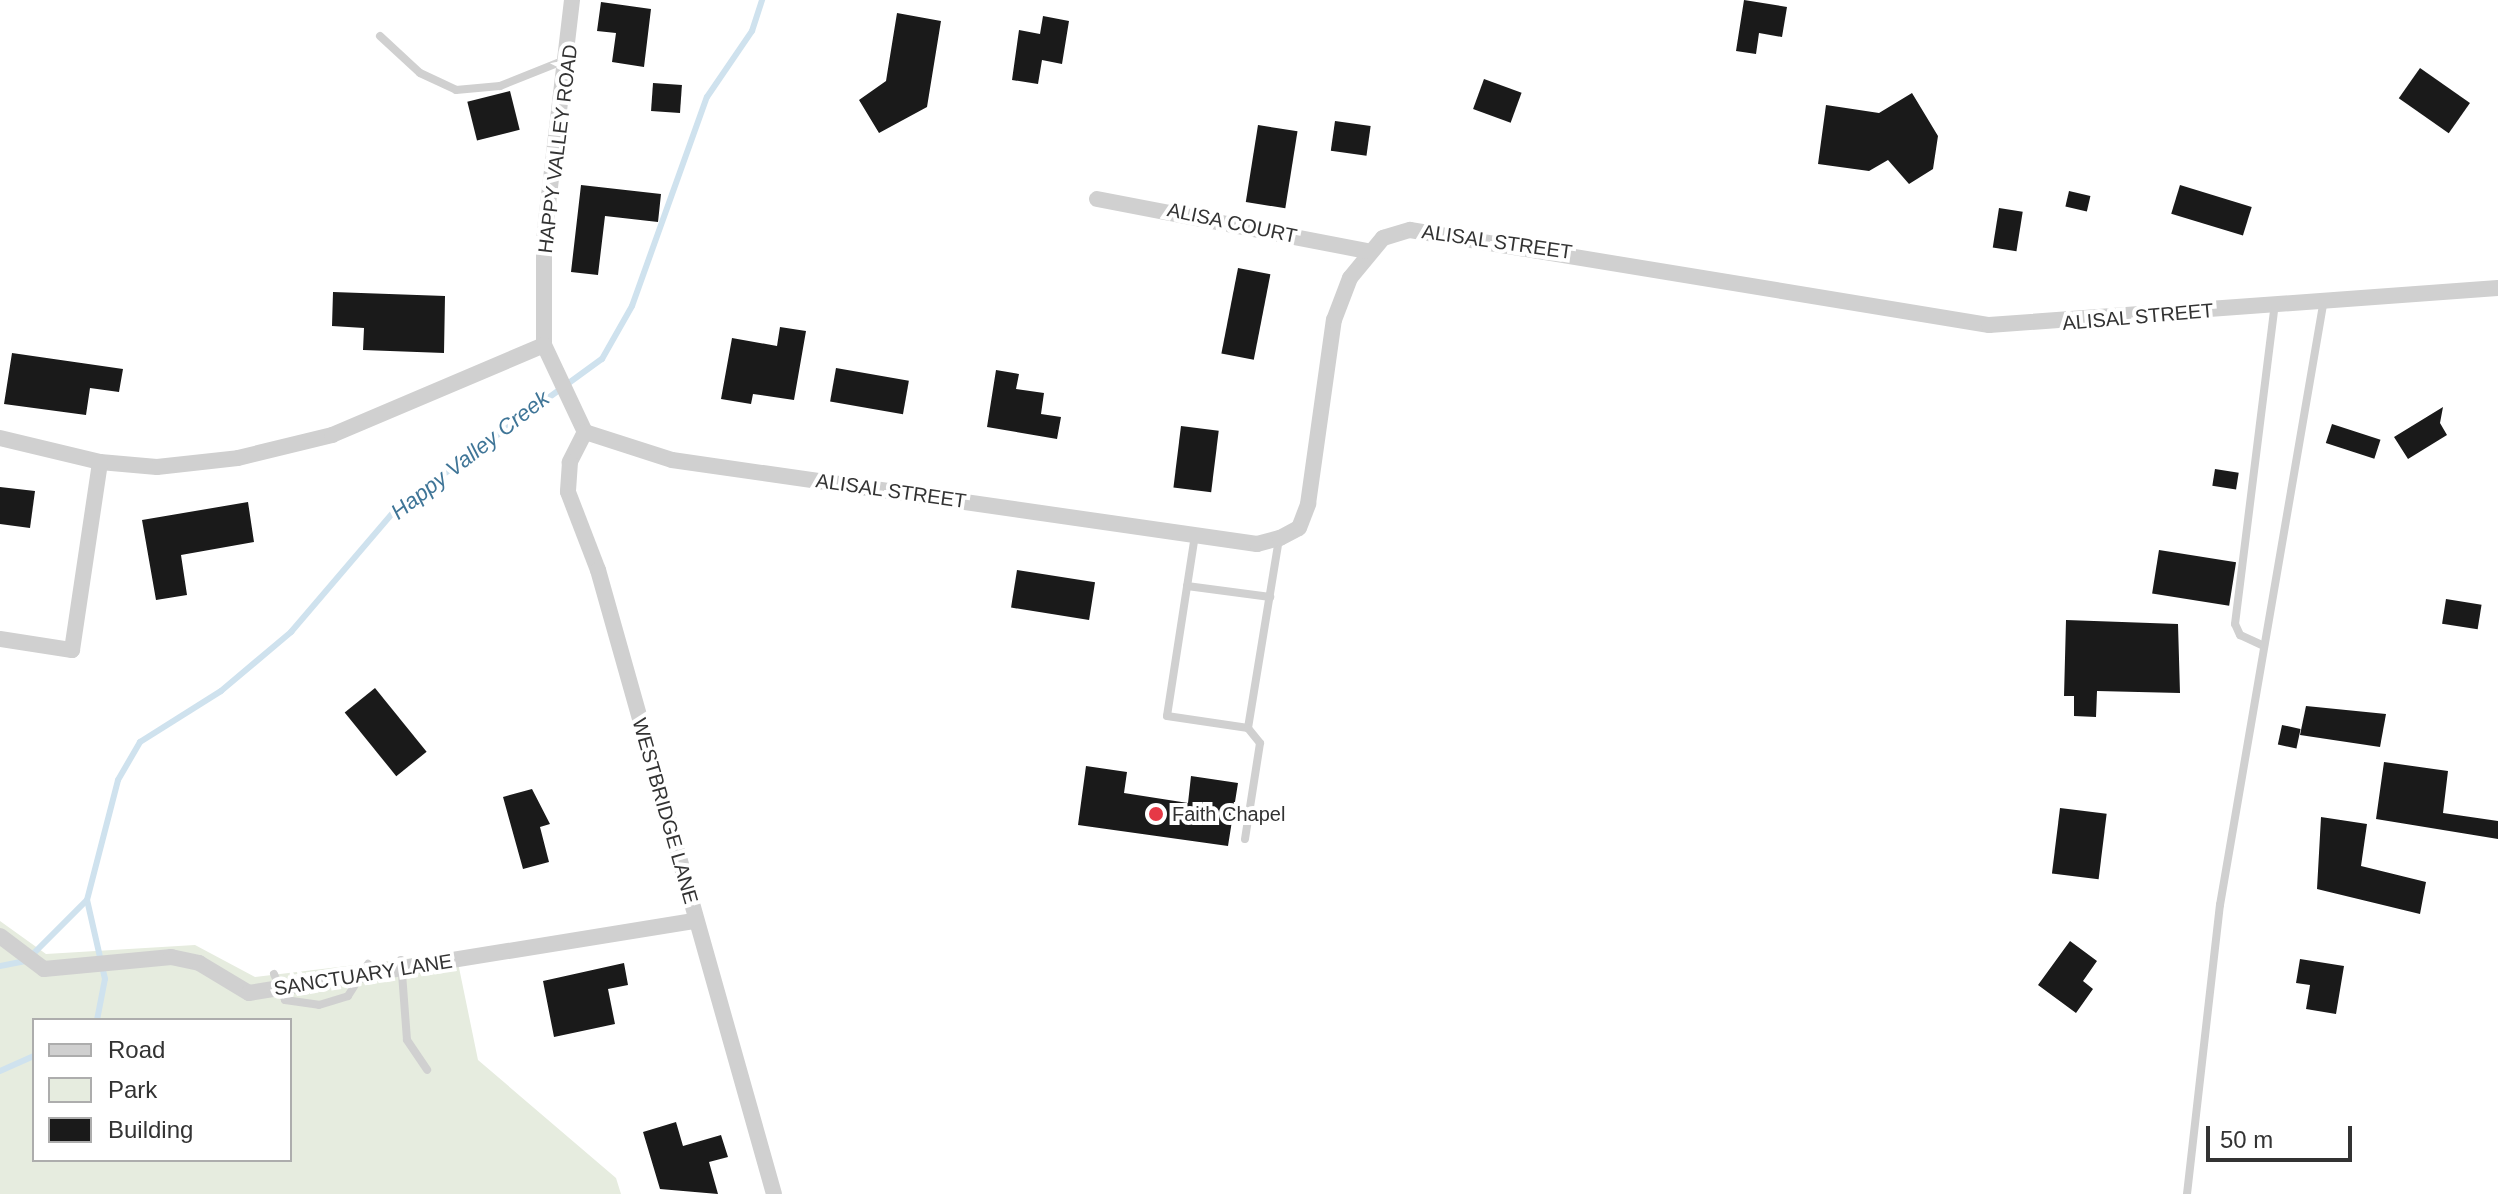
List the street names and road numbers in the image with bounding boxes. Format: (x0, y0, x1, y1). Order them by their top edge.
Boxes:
street label: HAPPY VALLEY ROAD (533, 43, 583, 255)
street label: ALISA COURT (1164, 197, 1300, 249)
street label: ALISAL STREET (1420, 220, 1574, 264)
street label: ALISAL STREET (2061, 298, 2215, 336)
street label: ALISAL STREET (814, 469, 968, 513)
street label: WESTBRIDGE LANE (627, 715, 703, 907)
street label: SANCTUARY LANE (272, 949, 454, 1001)

